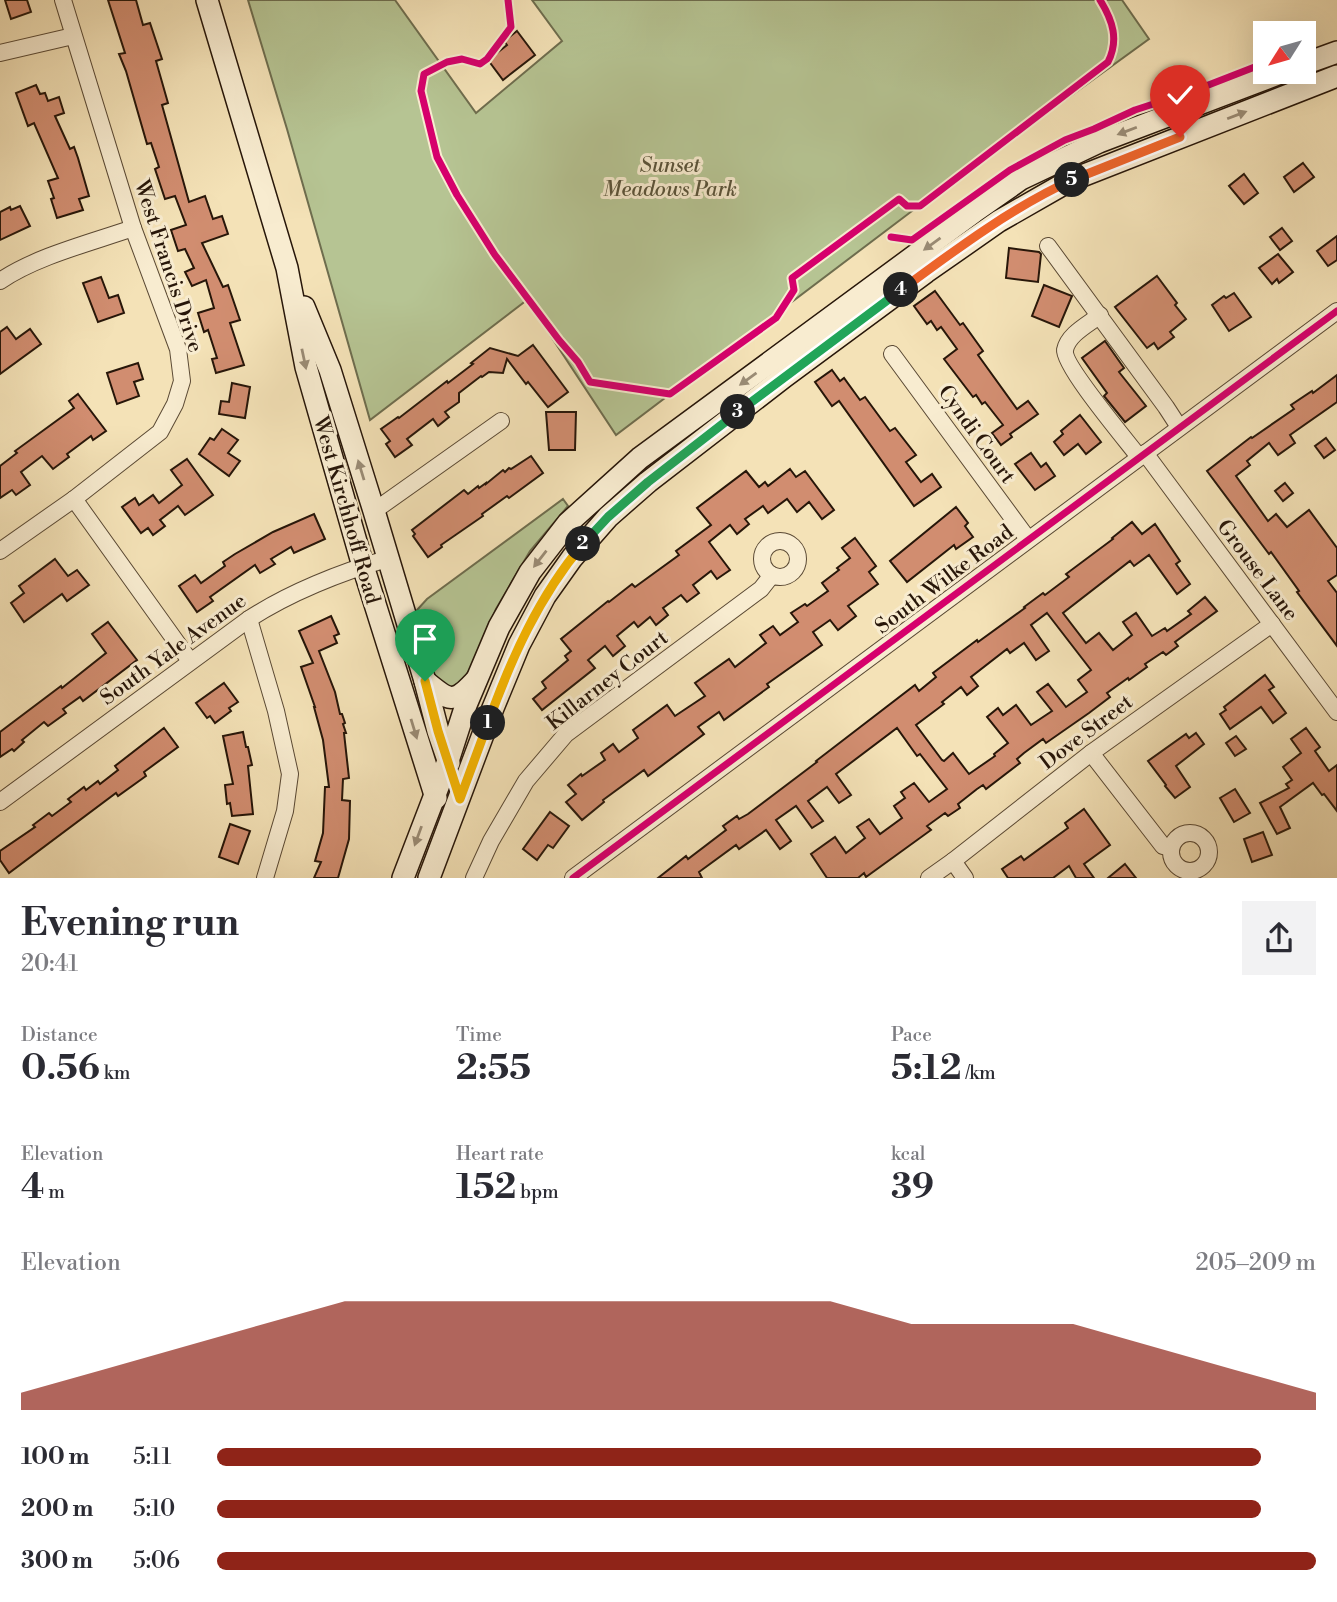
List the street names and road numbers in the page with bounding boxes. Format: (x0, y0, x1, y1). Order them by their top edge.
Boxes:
street label: West Francis Drive (128, 176, 208, 356)
street label: Cyndi Court (932, 380, 1021, 489)
street label: West Kirchhoff Road (307, 412, 385, 607)
street label: Grouse Lane (1211, 515, 1304, 626)
street label: South Wilke Road (870, 519, 1019, 640)
street label: South Yale Avenue (96, 588, 252, 711)
street label: Killarney Court (541, 625, 674, 736)
street label: Dove Street (1035, 689, 1139, 776)

